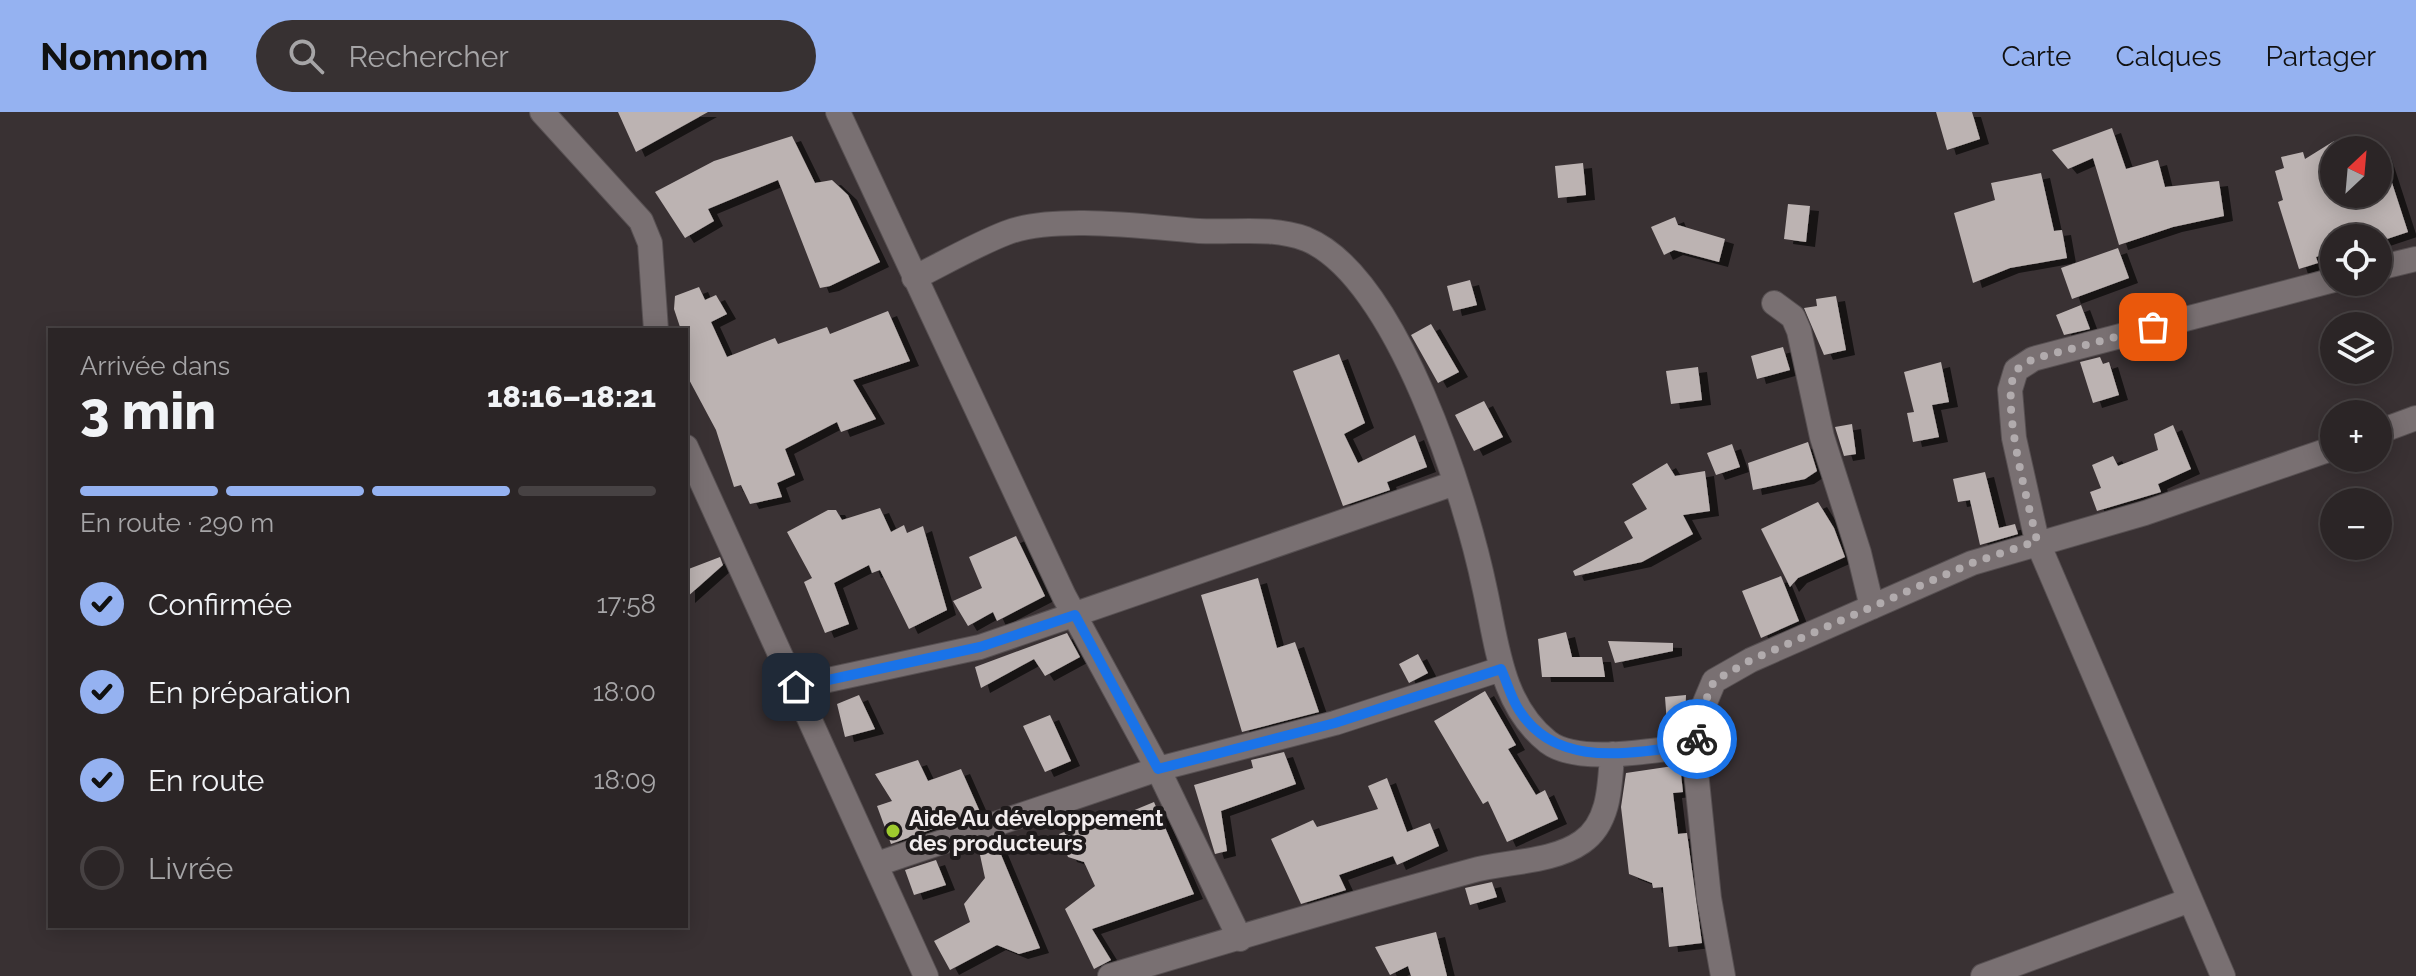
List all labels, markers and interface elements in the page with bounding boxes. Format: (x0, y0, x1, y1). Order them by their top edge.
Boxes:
search box (256, 20, 816, 92)
text: Nomnom (40, 34, 208, 79)
icon: search (284, 34, 328, 78)
text: Rechercher (348, 39, 509, 74)
text: Carte (2002, 40, 2071, 73)
text: Calques (2115, 40, 2221, 73)
text: Partager (2265, 40, 2376, 73)
north arrow (2320, 136, 2392, 208)
map controls (2320, 136, 2392, 560)
button: locate (2320, 224, 2392, 296)
pin (2119, 293, 2187, 361)
icon: bag (2131, 305, 2175, 349)
button: layers (2320, 312, 2392, 384)
text: Arrivée dans (80, 351, 230, 381)
text: 18:16–18:21 (487, 379, 656, 414)
text: 3 min (80, 380, 216, 441)
button: + (2320, 400, 2392, 472)
button: − (2320, 488, 2392, 560)
text: En route · 290 m (80, 508, 274, 538)
icon: check (80, 582, 124, 626)
text: Confirmée (148, 587, 292, 622)
text: 17:58 (597, 589, 656, 619)
pin (762, 653, 830, 721)
icon: home (774, 665, 818, 709)
icon: check (80, 670, 124, 714)
text: En préparation (148, 675, 351, 710)
text: 18:00 (593, 677, 656, 707)
courier (1657, 699, 1737, 779)
icon: bike (1675, 717, 1719, 761)
icon: check (80, 758, 124, 802)
text: En route (148, 763, 264, 798)
text: 18:09 (593, 765, 656, 795)
place label: Aide Au développement des producteurs (909, 805, 1164, 856)
marker: Aide Au développement des producteurs (884, 822, 902, 840)
text: Livrée (148, 851, 233, 886)

